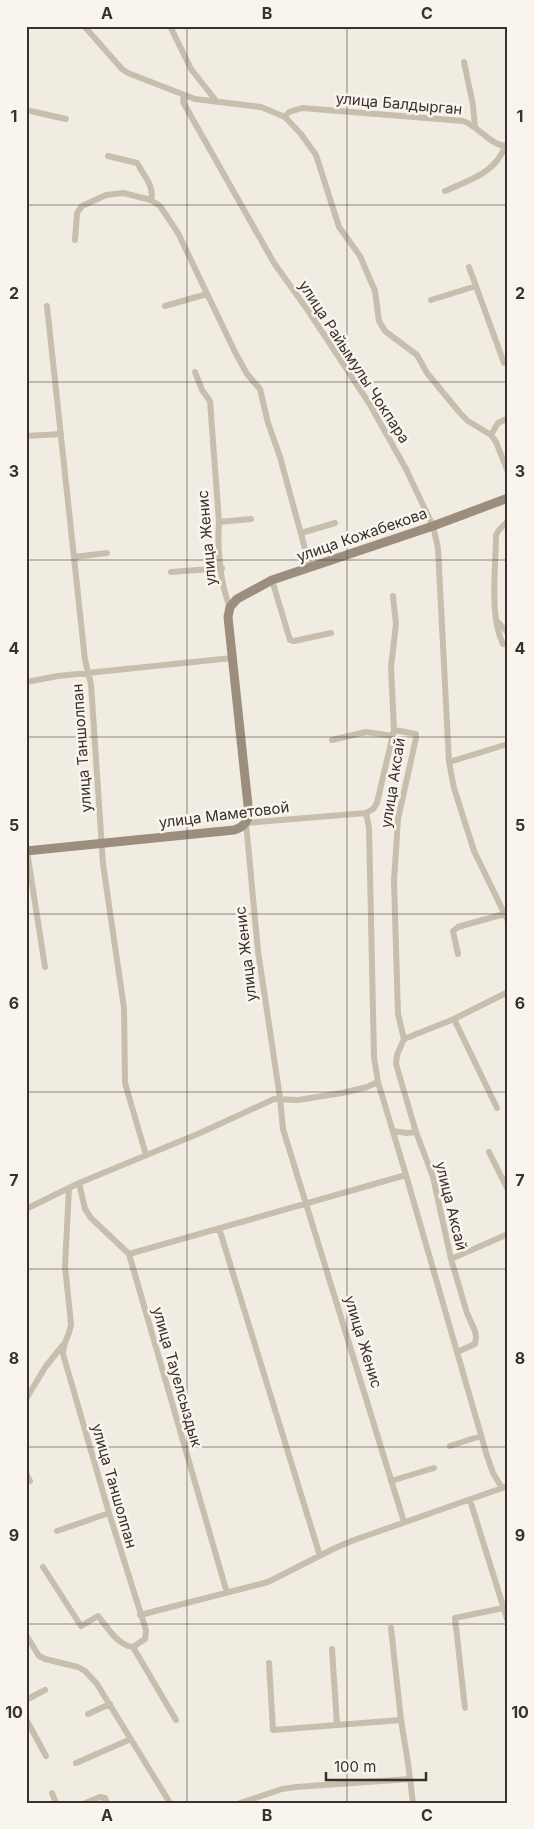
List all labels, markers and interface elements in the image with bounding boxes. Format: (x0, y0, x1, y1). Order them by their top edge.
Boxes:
text: A (101, 3, 113, 23)
text: B (262, 3, 272, 23)
text: C (421, 3, 433, 23)
street label: улица Балдырган (335, 89, 463, 119)
text: 1 (11, 106, 17, 126)
text: 1 (517, 106, 523, 126)
street label: улица Райымулы Чокпара (295, 277, 414, 447)
text: 2 (9, 283, 19, 303)
text: 2 (515, 283, 525, 303)
text: 3 (9, 461, 19, 481)
text: 3 (515, 461, 525, 481)
street label: улица Женис (193, 489, 220, 587)
street label: улица Кожабекова (294, 503, 430, 566)
text: 4 (9, 638, 20, 658)
text: 4 (515, 638, 526, 658)
street label: улица Таншолпан (68, 683, 95, 813)
street label: улица Аксай (376, 736, 409, 829)
street label: улица Маметовой (158, 797, 290, 832)
text: 5 (9, 815, 19, 835)
text: 5 (515, 815, 525, 835)
street label: улица Женис (230, 905, 261, 1003)
text: 6 (9, 993, 19, 1013)
text: 6 (515, 993, 525, 1013)
street label: улица Аксай (431, 1159, 472, 1252)
text: 7 (9, 1170, 19, 1190)
text: 7 (515, 1170, 525, 1190)
street label: улица Женис (340, 1293, 387, 1390)
street label: улица Тауелсыздык (148, 1305, 207, 1449)
text: 8 (9, 1348, 19, 1368)
text: 8 (515, 1348, 525, 1368)
street label: улица Таншолпан (88, 1421, 141, 1550)
text: 9 (9, 1525, 19, 1545)
text: 9 (515, 1525, 525, 1545)
text: 10 (5, 1702, 23, 1722)
text: 10 (511, 1702, 529, 1722)
scale bar (326, 1749, 426, 1781)
text: 100 m (334, 1757, 376, 1776)
text: A (101, 1805, 113, 1825)
text: B (262, 1805, 272, 1825)
text: C (421, 1805, 433, 1825)

